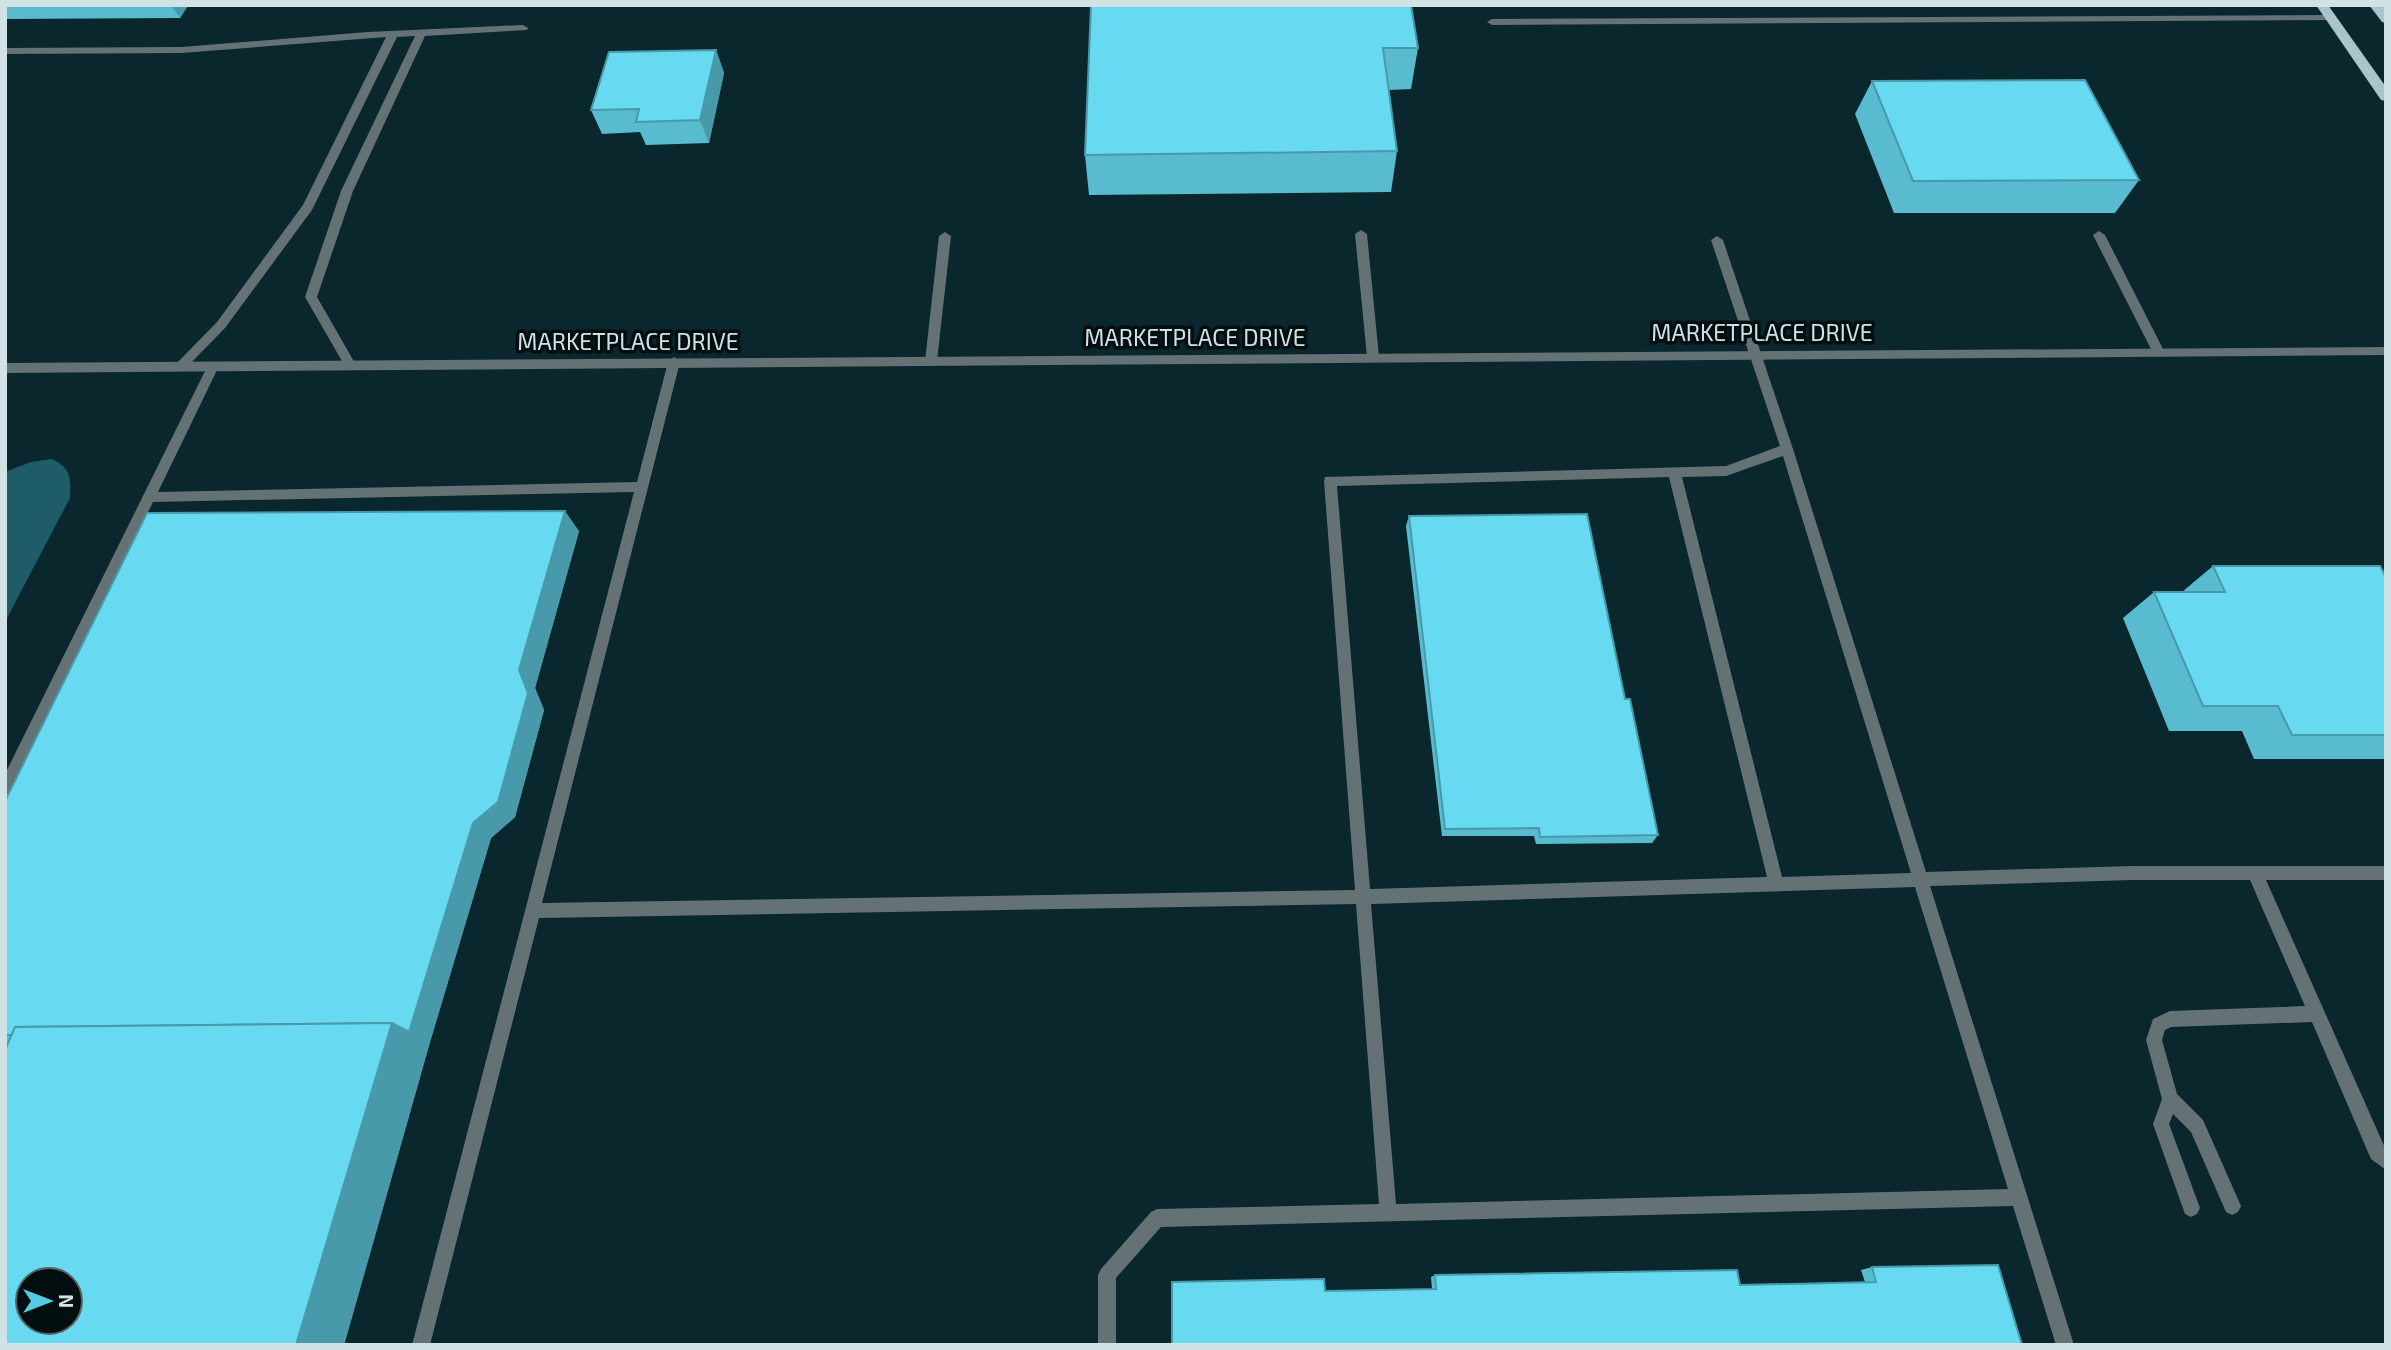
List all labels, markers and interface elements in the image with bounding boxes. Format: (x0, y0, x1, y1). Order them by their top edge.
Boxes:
street label: MARKETPLACE DRIVE (1651, 318, 1873, 346)
street label: MARKETPLACE DRIVE (1084, 323, 1306, 351)
street label: MARKETPLACE DRIVE (517, 327, 739, 355)
north arrow (14, 1266, 84, 1336)
text: N (55, 1294, 78, 1308)

